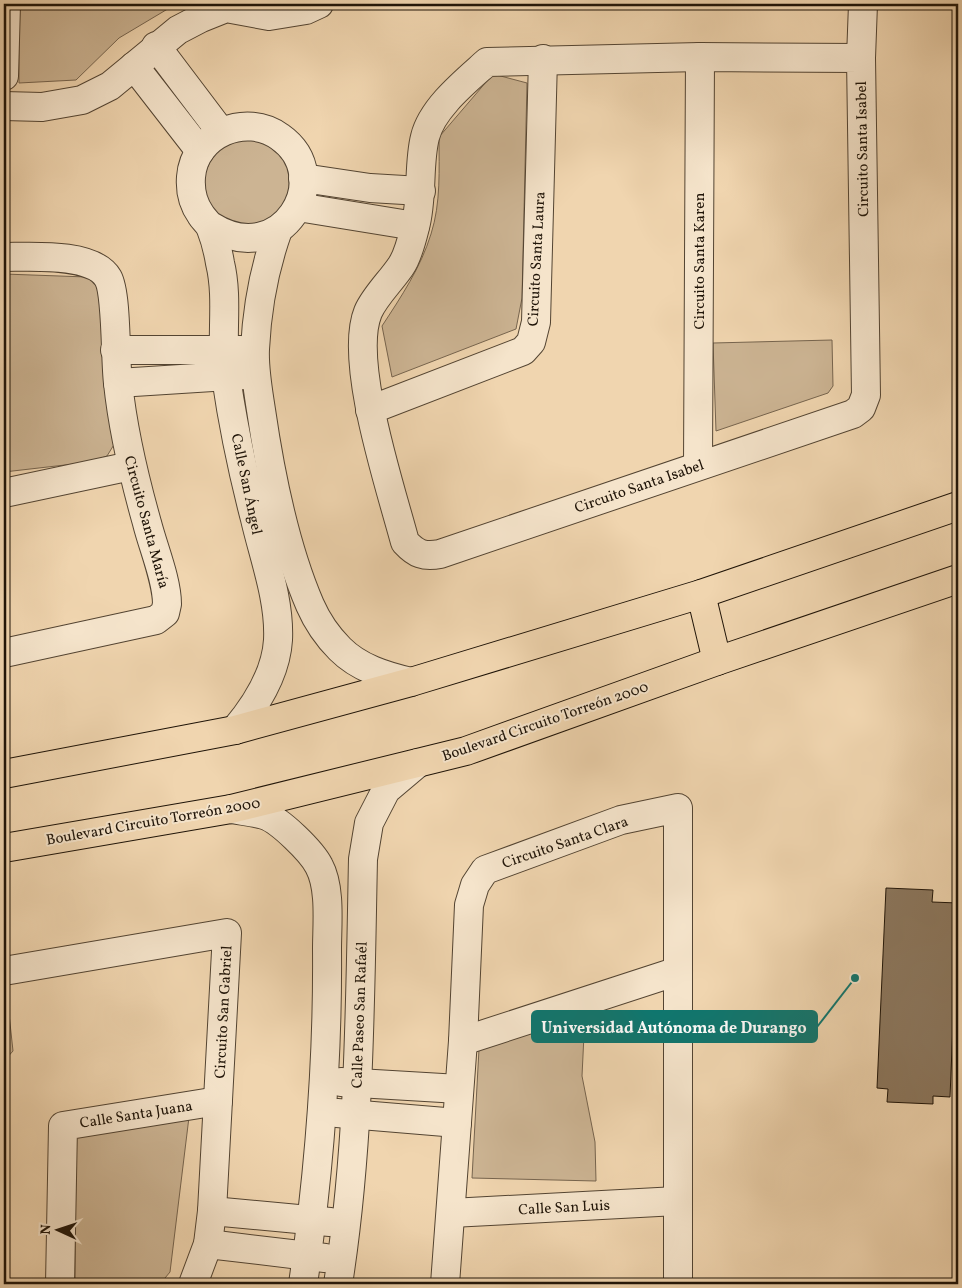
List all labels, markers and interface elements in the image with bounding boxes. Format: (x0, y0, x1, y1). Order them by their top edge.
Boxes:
street label: Circuito Santa Isabel (852, 81, 875, 217)
street label: Circuito Santa Laura (523, 191, 552, 327)
street label: Circuito Santa Karen (690, 193, 711, 329)
street label: Calle San Ángel (225, 432, 266, 537)
street label: Circuito Santa María (118, 454, 173, 591)
street label: Circuito Santa Isabel (572, 455, 707, 519)
street label: Boulevard Circuito Torreón 2000 (439, 677, 652, 768)
street label: Boulevard Circuito Torreón 2000 (45, 793, 262, 852)
street label: Circuito Santa Clara (500, 812, 631, 875)
street label: Calle Paseo San Rafaél (347, 941, 374, 1089)
street label: Circuito San Gabriel (211, 945, 238, 1079)
callout: Universidad Autónoma de Durango (532, 1011, 817, 1042)
text: Universidad Autónoma de Durango (541, 1018, 807, 1040)
street label: Calle Santa Juana (78, 1096, 194, 1135)
street label: Calle San Luis (518, 1196, 610, 1221)
north arrow (32, 1206, 82, 1256)
text: N (37, 1224, 56, 1235)

